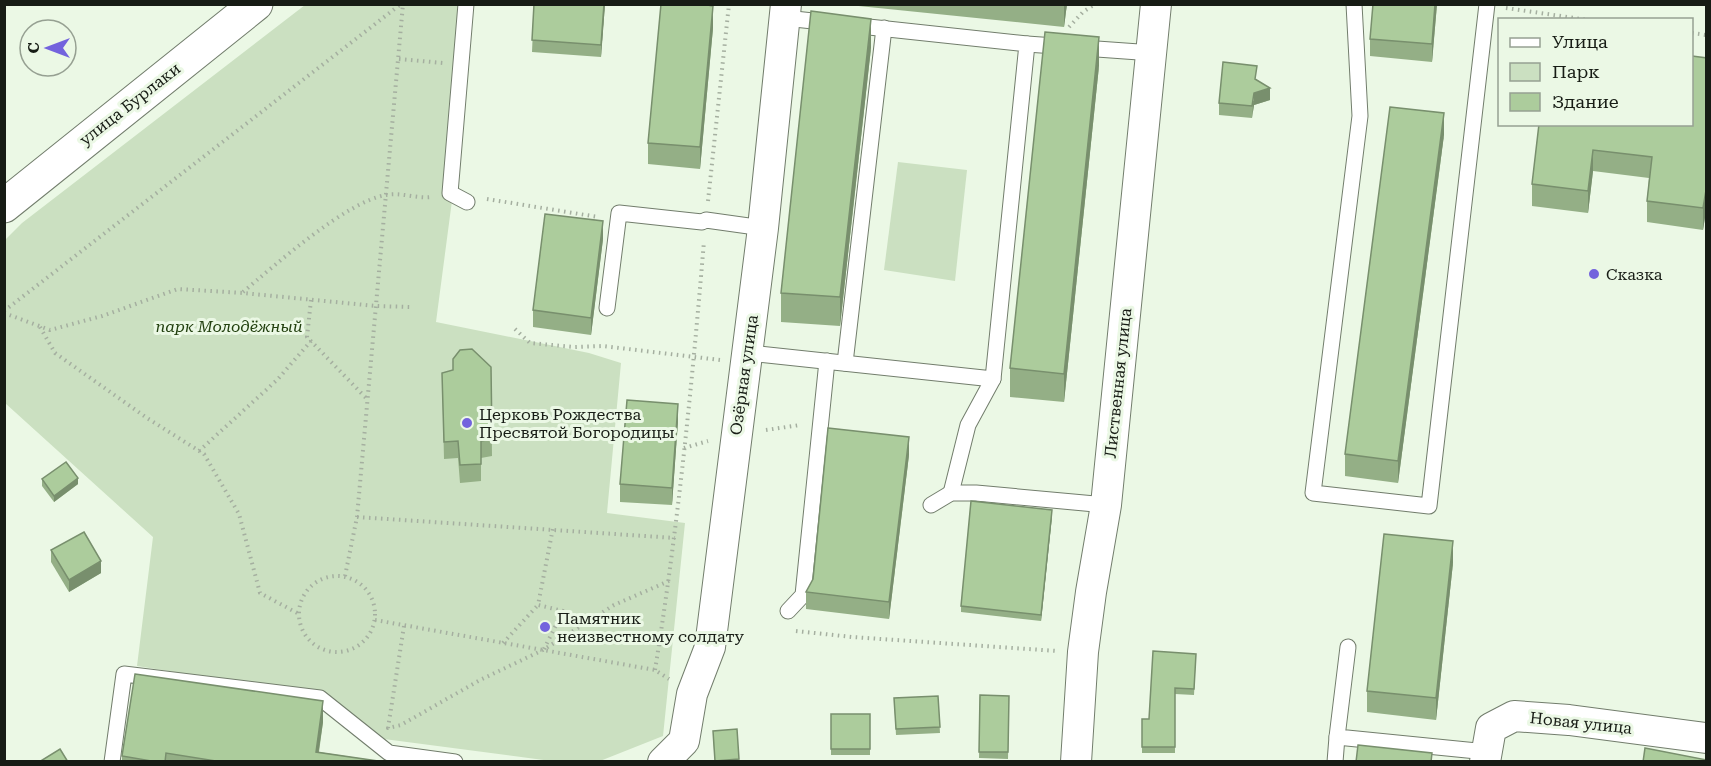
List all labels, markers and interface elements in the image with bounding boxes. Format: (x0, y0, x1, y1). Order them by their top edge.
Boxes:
north arrow (18, 18, 78, 78)
legend (1498, 18, 1693, 126)
text: Улица (1552, 31, 1608, 52)
text: С (24, 42, 43, 54)
street label: улица Бурлаки (76, 59, 184, 149)
text: Парк (1552, 61, 1600, 82)
text: Здание (1552, 91, 1619, 112)
place label: Сказка (1606, 265, 1663, 284)
marker: Сказка (1587, 267, 1601, 281)
street label: Лиственная улица (1101, 307, 1135, 459)
street label: Озёрная улица (726, 313, 762, 436)
park label: парк Молодёжный (155, 317, 303, 336)
place label: Церковь Рождества Пресвятой Богородицы (479, 405, 675, 442)
marker: Церковь Рождества Пресвятой Богородицы (460, 416, 474, 430)
place label: Памятник неизвестному солдату (557, 609, 745, 646)
marker: Памятник неизвестному солдату (538, 620, 552, 634)
street label: Новая улица (1529, 708, 1633, 738)

